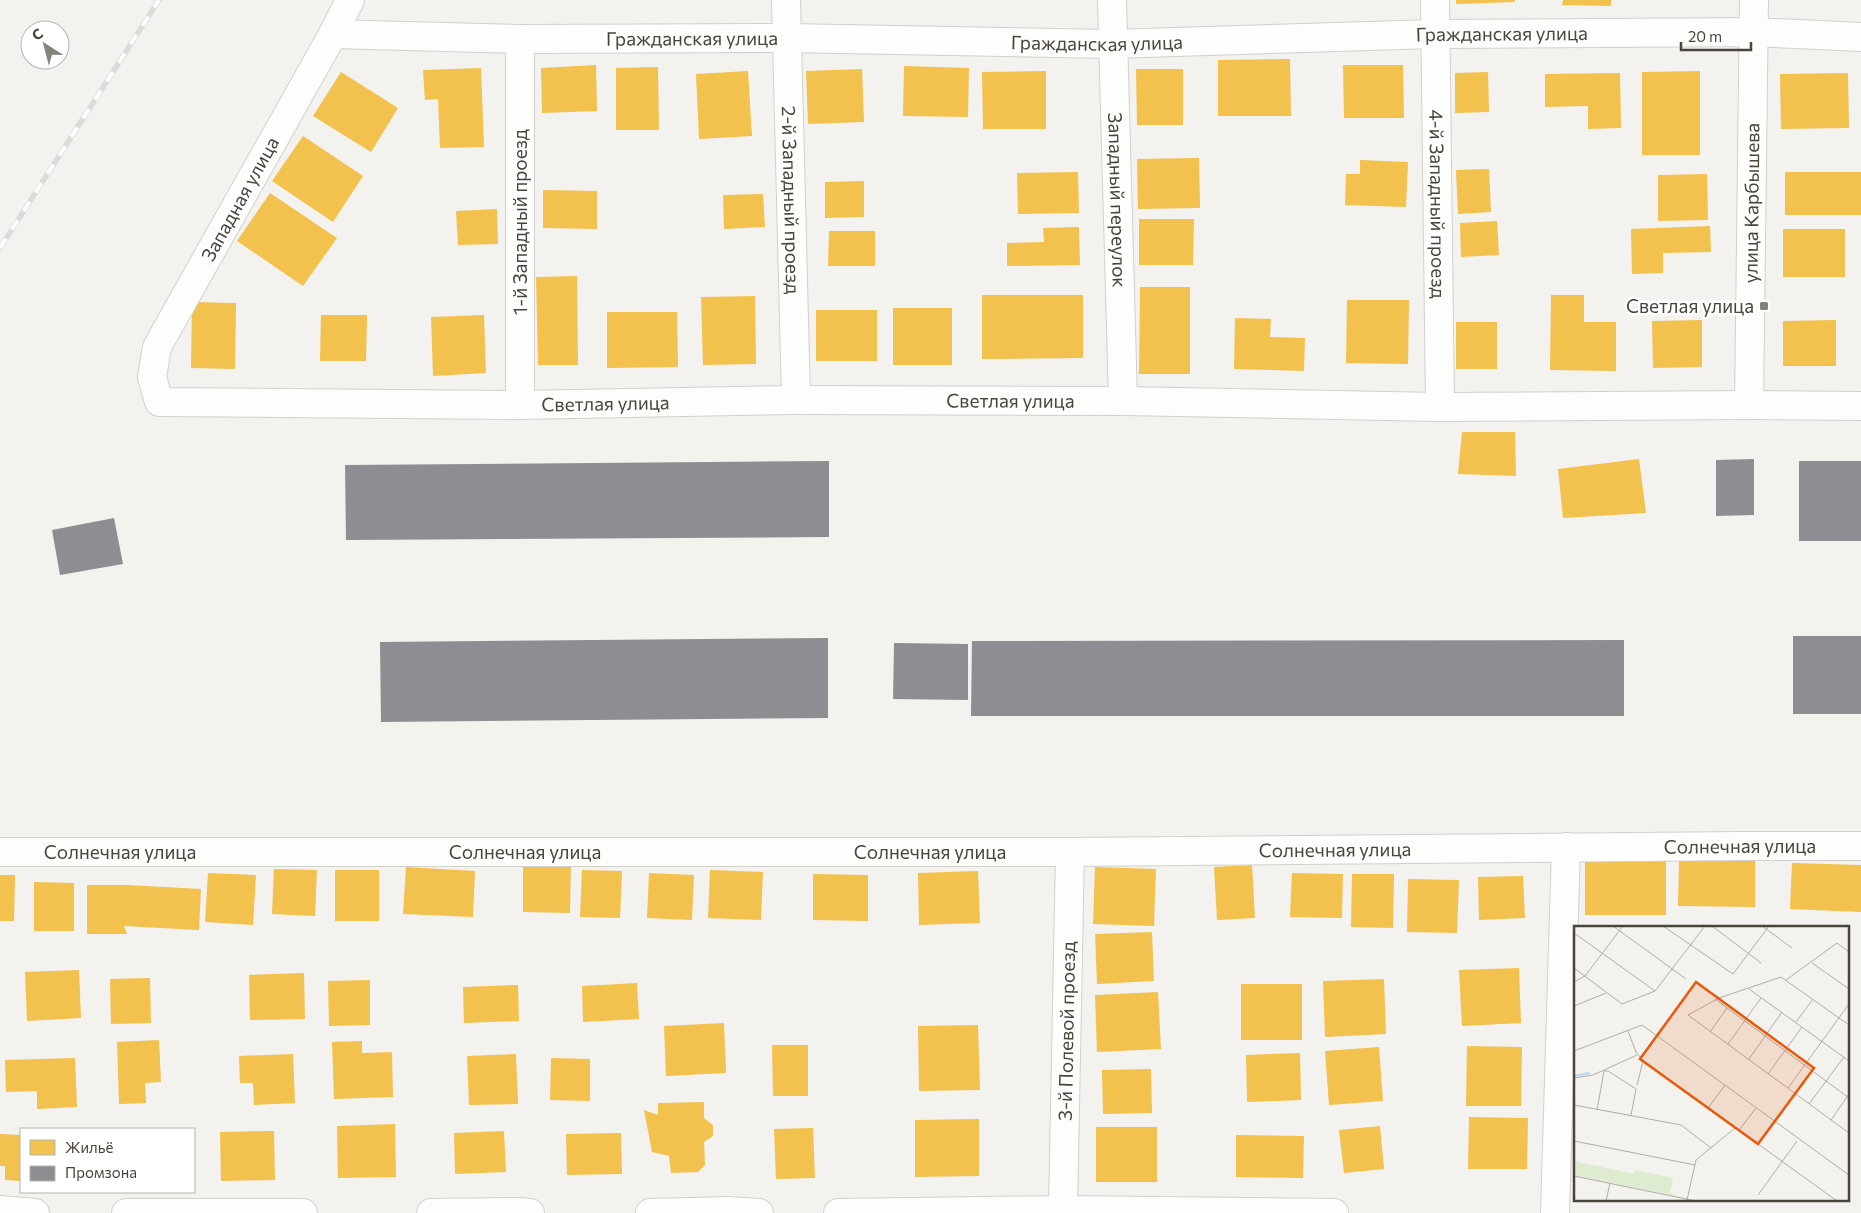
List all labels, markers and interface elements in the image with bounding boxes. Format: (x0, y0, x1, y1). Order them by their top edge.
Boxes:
north arrow (20, 20, 70, 70)
scale bar (1681, 20, 1751, 52)
street label: Гражданская улица (1415, 21, 1588, 46)
text: С (28, 24, 46, 44)
street label: Гражданская улица (606, 26, 778, 50)
text: 20 m (1688, 27, 1722, 45)
street label: Гражданская улица (1011, 30, 1183, 55)
street label: 2-й Западный проезд (778, 105, 805, 294)
street label: 4-й Западный проезд (1425, 109, 1451, 299)
street label: Западный переулок (1104, 112, 1132, 288)
street label: улица Карбышева (1739, 123, 1763, 283)
street label: 1-й Западный проезд (508, 129, 531, 315)
street label: Западная улица (196, 132, 283, 265)
place label: Светлая улица (1626, 294, 1754, 317)
marker: Светлая улица (1758, 300, 1770, 312)
street label: Светлая улица (946, 388, 1075, 412)
street label: Светлая улица (541, 390, 670, 416)
street label: Солнечная улица (1664, 834, 1816, 858)
street label: Солнечная улица (1259, 837, 1411, 861)
street label: Солнечная улица (44, 840, 196, 863)
street label: Солнечная улица (449, 840, 601, 863)
street label: Солнечная улица (854, 840, 1006, 863)
inset map (1574, 926, 1848, 1200)
street label: 3-й Полевой проезд (1053, 941, 1079, 1121)
legend (20, 1128, 195, 1193)
text: Жильё (65, 1138, 113, 1156)
text: Промзона (65, 1163, 137, 1181)

